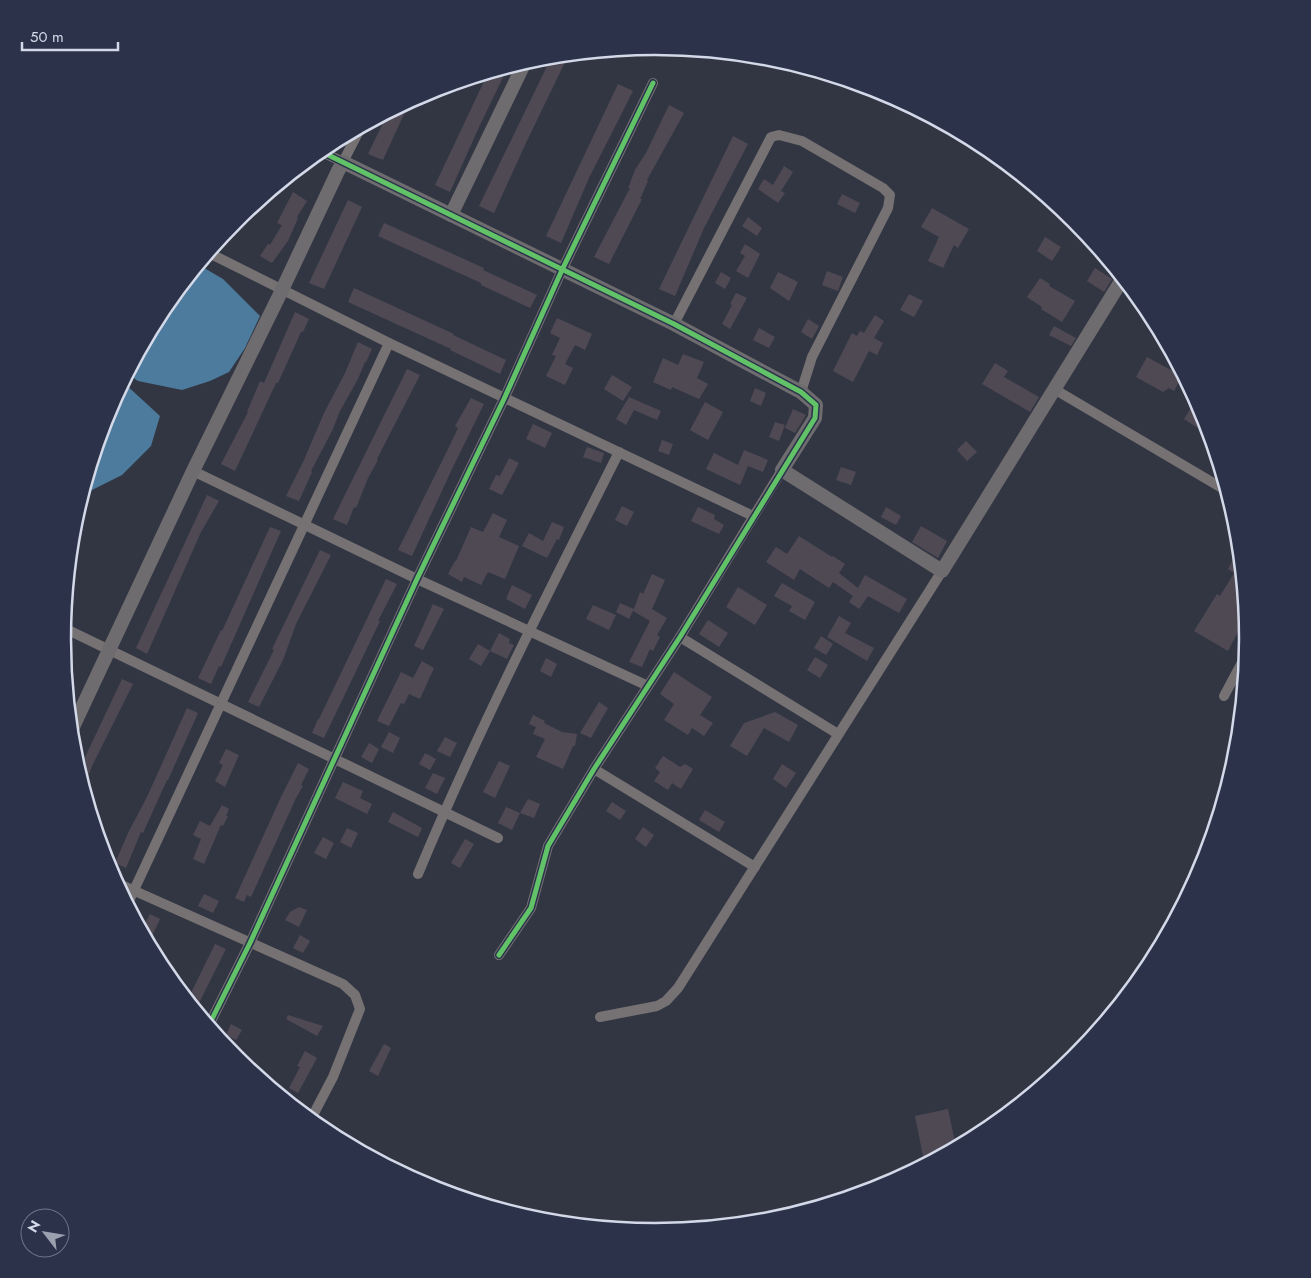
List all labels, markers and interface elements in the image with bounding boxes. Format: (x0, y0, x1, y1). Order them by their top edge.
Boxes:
scale bar (22, 20, 119, 52)
text: 50 m (30, 26, 64, 48)
north arrow (20, 1208, 70, 1258)
text: N (22, 1216, 45, 1236)

